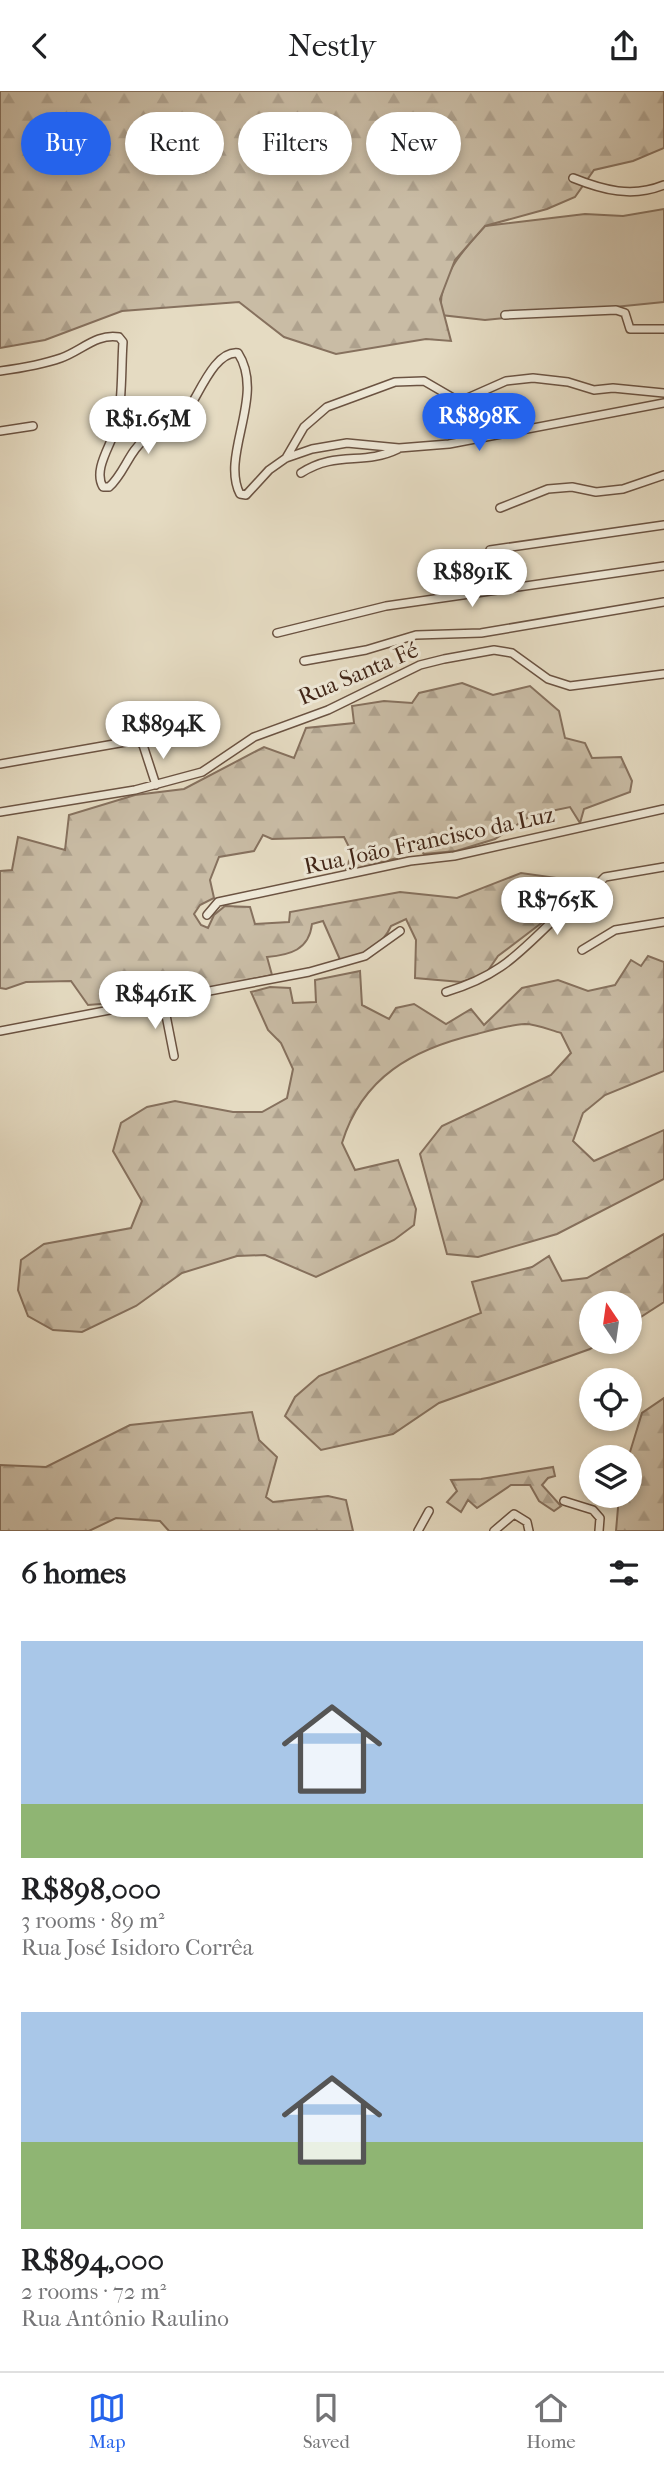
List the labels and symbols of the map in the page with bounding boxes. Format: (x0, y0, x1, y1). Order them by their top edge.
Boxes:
pin: R$898K (422, 393, 536, 453)
pin: R$1.65M (83, 397, 213, 456)
pin: R$891K (415, 549, 529, 609)
street label: Rua Santa Fé (294, 636, 422, 711)
pin: R$894K (106, 701, 220, 761)
street label: Rua João Francisco da Luz (301, 801, 557, 880)
pin: R$765K (500, 877, 614, 937)
pin: R$461K (98, 971, 212, 1031)
north arrow (579, 1291, 642, 1355)

